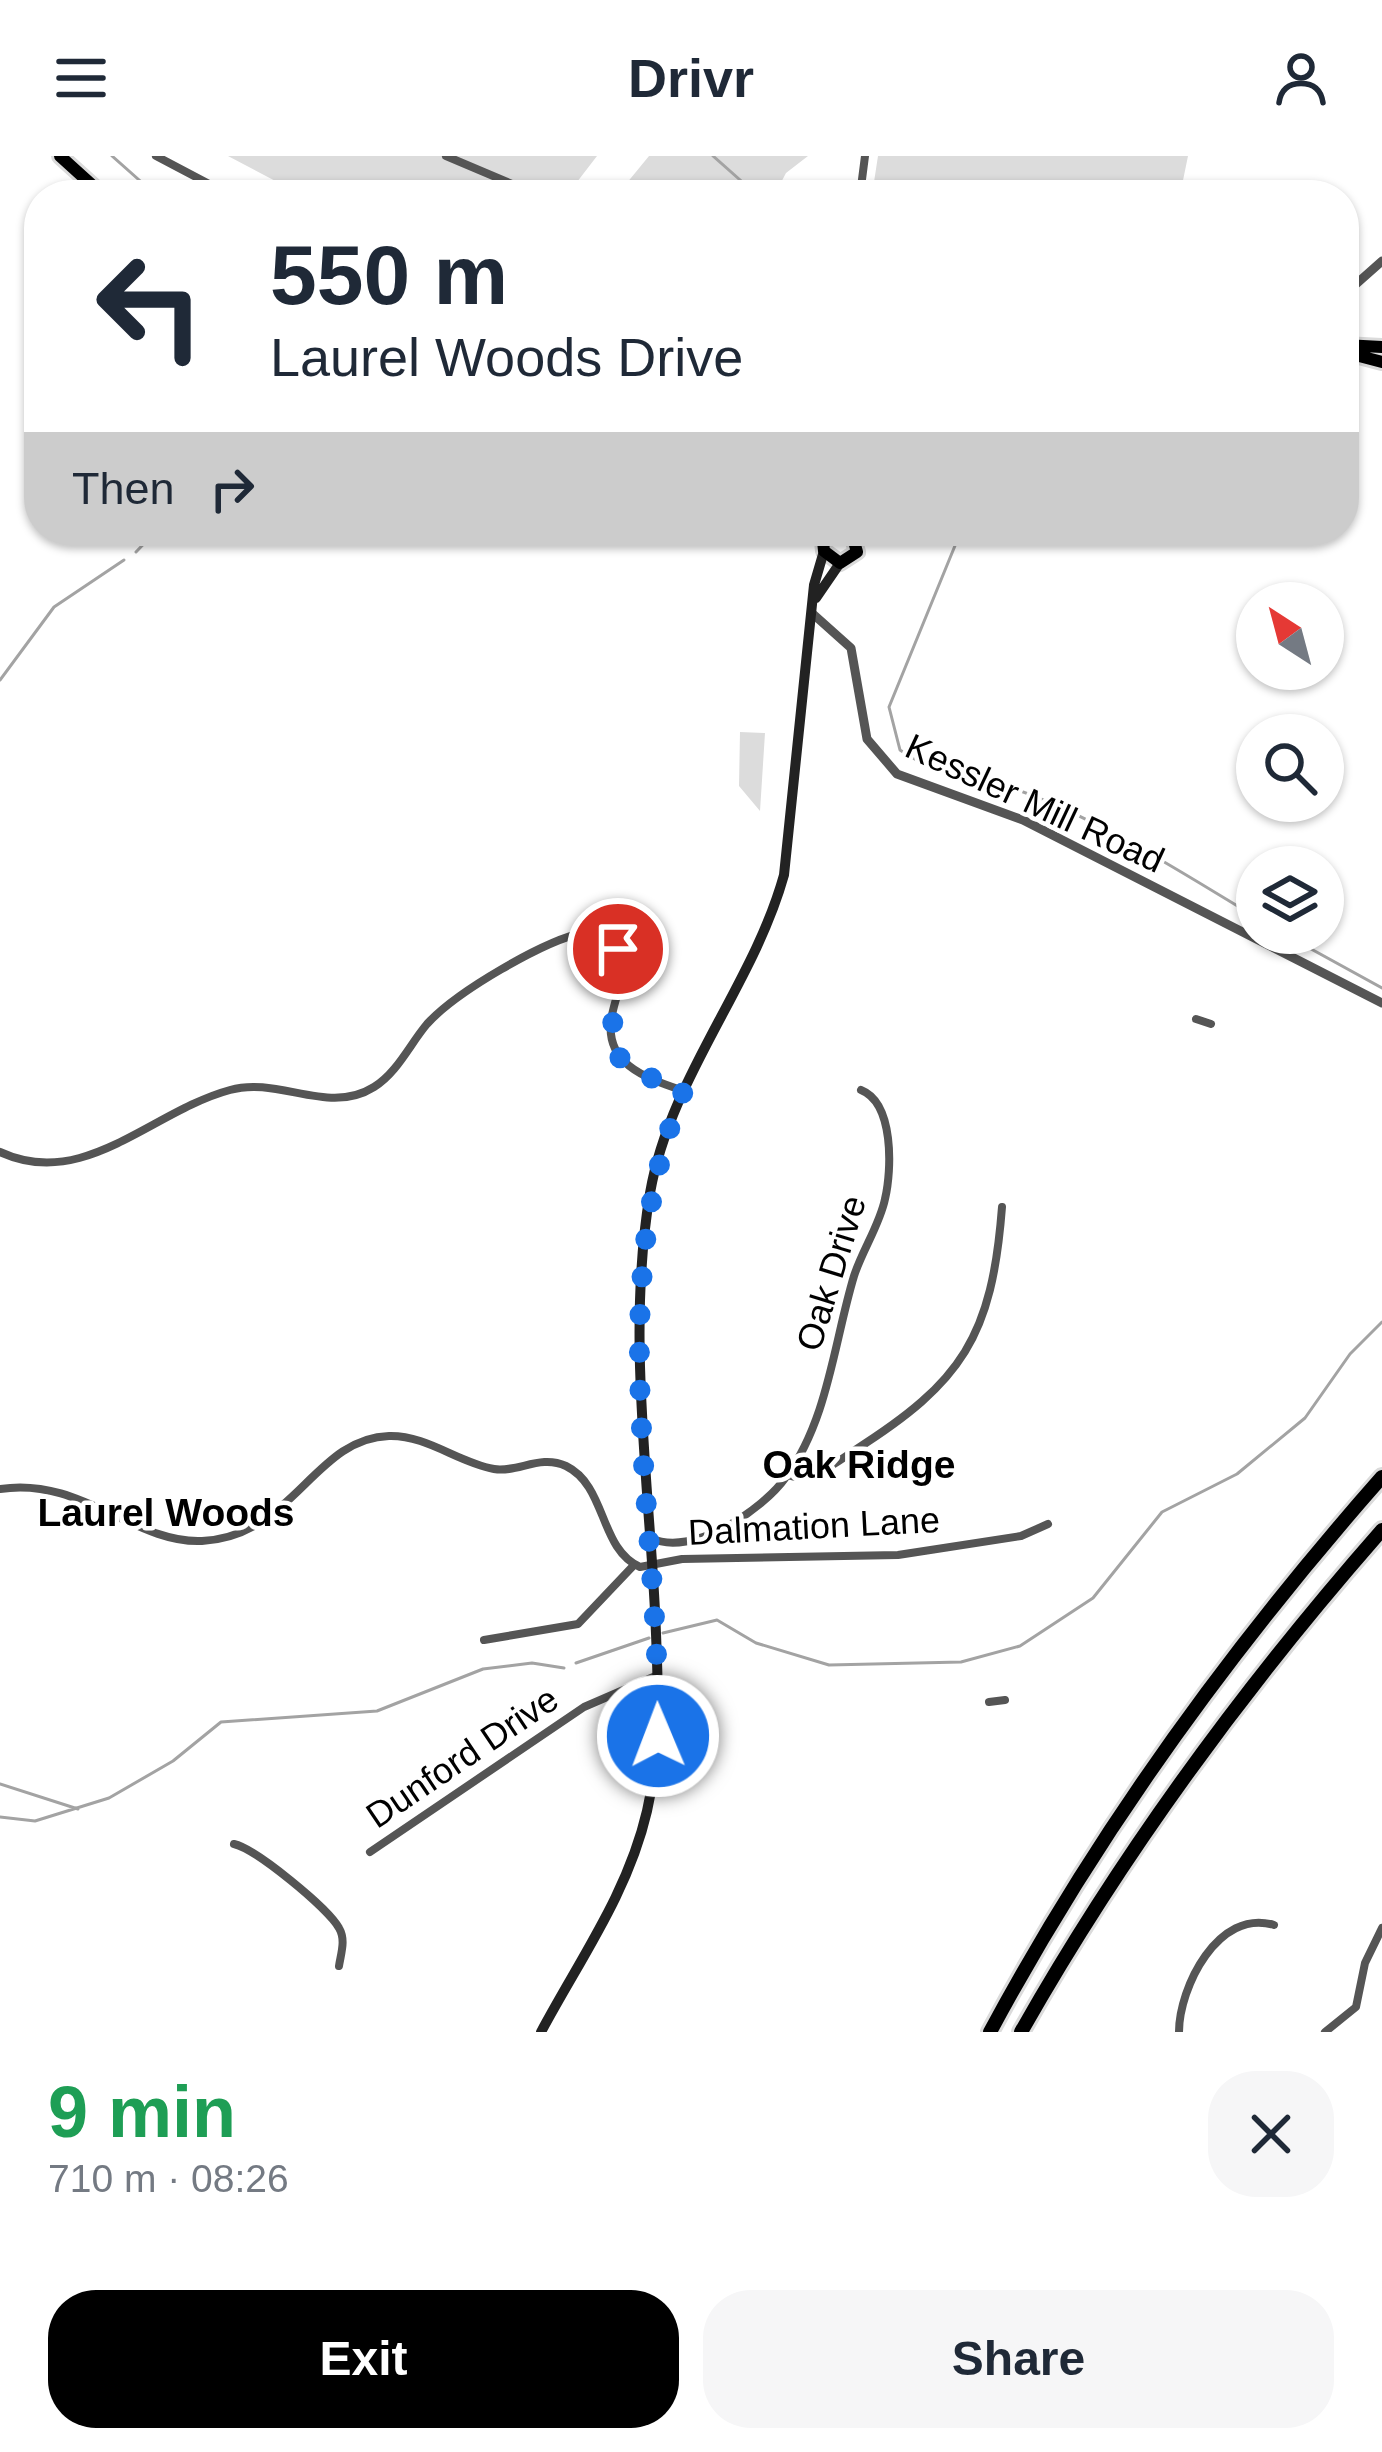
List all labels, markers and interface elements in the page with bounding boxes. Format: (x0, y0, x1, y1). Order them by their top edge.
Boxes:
icon: menu (48, 45, 114, 111)
icon: person (1268, 45, 1334, 111)
text: Drivr (628, 48, 754, 108)
icon: left (72, 228, 228, 384)
text: 550 m (270, 228, 508, 322)
text: Laurel Woods Drive (270, 327, 743, 387)
icon: right (199, 456, 265, 522)
text: Then (72, 463, 175, 514)
north arrow (1236, 582, 1344, 690)
map controls (1236, 582, 1344, 954)
button: search (1236, 714, 1344, 822)
street label: Kessler Mill Road (899, 725, 1171, 881)
button: layers (1236, 846, 1344, 954)
pin (567, 898, 669, 1000)
icon: arrive (585, 916, 651, 982)
street label: Oak Drive (788, 1190, 874, 1356)
district label: Oak Ridge (763, 1443, 955, 1486)
district label: Laurel Woods (37, 1491, 295, 1534)
street label: Dalmation Lane (687, 1499, 941, 1553)
position arrow (595, 1673, 721, 1799)
street label: Dunford Drive (358, 1678, 566, 1836)
button: close (1208, 2071, 1334, 2197)
text: 9 min (48, 2072, 236, 2152)
text: 710 m · 08:26 (48, 2157, 289, 2200)
button: Exit (48, 2290, 679, 2428)
button: Share (703, 2290, 1334, 2428)

